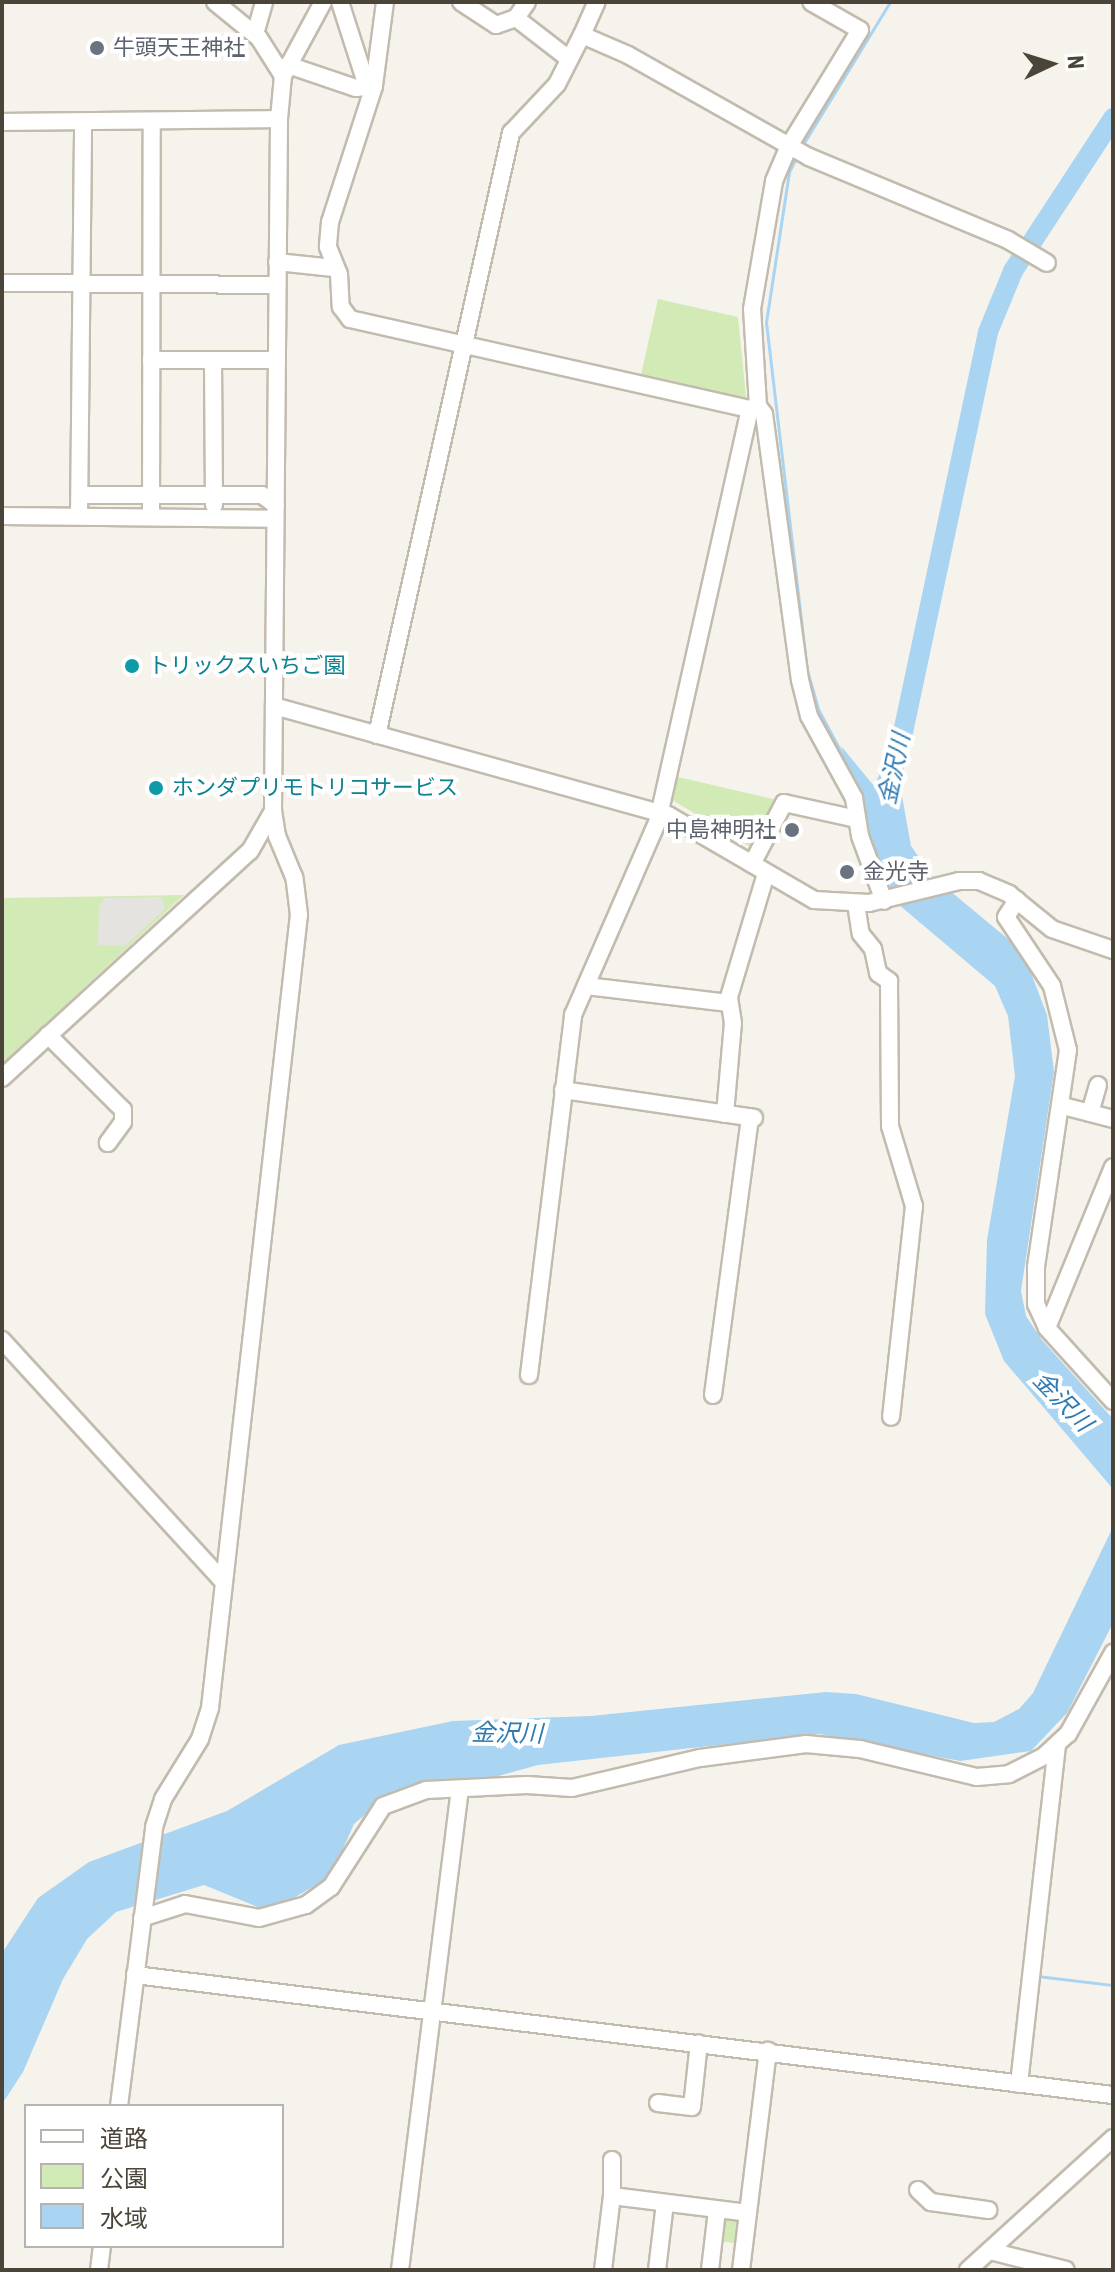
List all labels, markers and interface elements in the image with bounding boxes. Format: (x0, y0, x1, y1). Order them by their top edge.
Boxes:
north arrow (1011, 24, 1091, 104)
place label: 牛頭天王神社 (113, 35, 245, 61)
marker: 牛頭天王神社 (88, 39, 106, 57)
text: N (1062, 55, 1088, 70)
place label: トリックスいちご園 (148, 653, 346, 679)
marker: トリックスいちご園 (123, 657, 141, 675)
water label: 金沢川 (873, 731, 917, 807)
place label: ホンダプリモトリコサービス (172, 775, 458, 801)
marker: ホンダプリモトリコサービス (147, 779, 165, 797)
place label: 中島神明社 (666, 817, 776, 843)
marker: 中島神明社 (783, 821, 801, 839)
place label: 金光寺 (863, 859, 929, 885)
marker: 金光寺 (838, 863, 856, 881)
water label: 金沢川 (1027, 1366, 1097, 1438)
water label: 金沢川 (471, 1719, 543, 1749)
legend (24, 2104, 284, 2248)
text: 道路 (100, 2125, 148, 2153)
text: 公園 (100, 2165, 148, 2193)
text: 水域 (100, 2205, 148, 2233)

